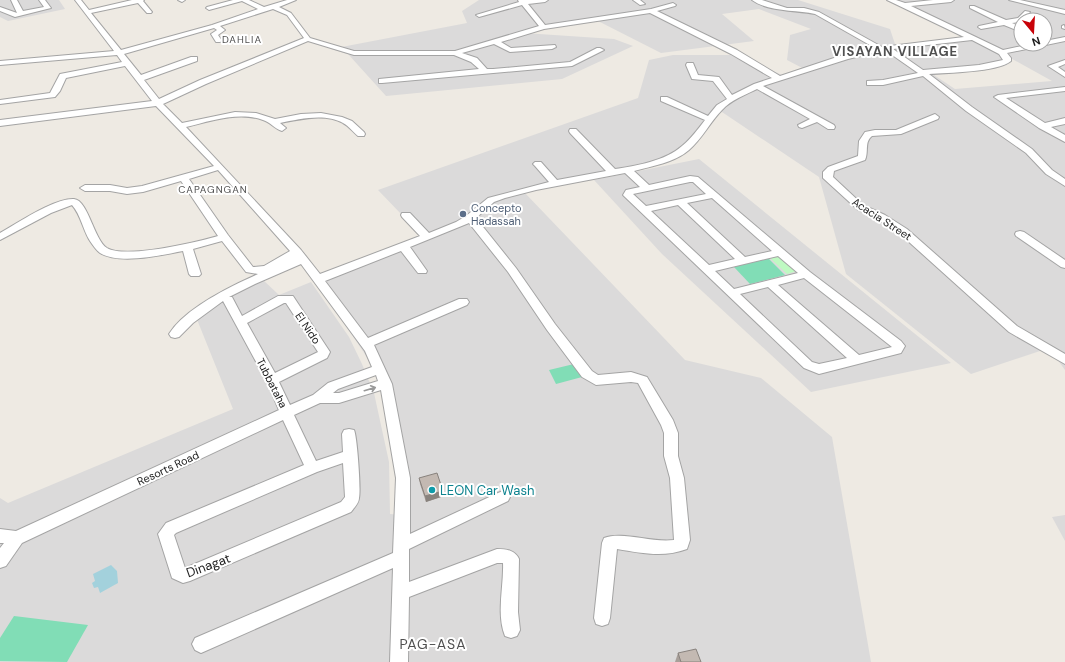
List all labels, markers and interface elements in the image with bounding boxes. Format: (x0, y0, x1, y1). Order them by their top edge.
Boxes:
north arrow (1013, 12, 1053, 52)
district label: DAHLIA (222, 33, 262, 46)
text: N (1030, 34, 1042, 49)
district label: VISAYAN VILLAGE (832, 43, 958, 60)
district label: CAPAGNGAN (178, 183, 248, 196)
street label: Acacia Street (850, 195, 914, 243)
place label: Concepto Hadassah (471, 201, 522, 228)
marker: Concepto Hadassah (458, 209, 468, 219)
street label: El Nido (292, 309, 324, 347)
street label: Tubbataha (253, 356, 291, 410)
one-way arrow (363, 385, 376, 392)
street label: Resorts Road (135, 447, 201, 488)
place label: LEON Car Wash (440, 482, 534, 499)
marker: LEON Car Wash (427, 485, 437, 495)
street label: Dinagat (184, 550, 233, 581)
district label: PAG-ASA (399, 635, 467, 653)

